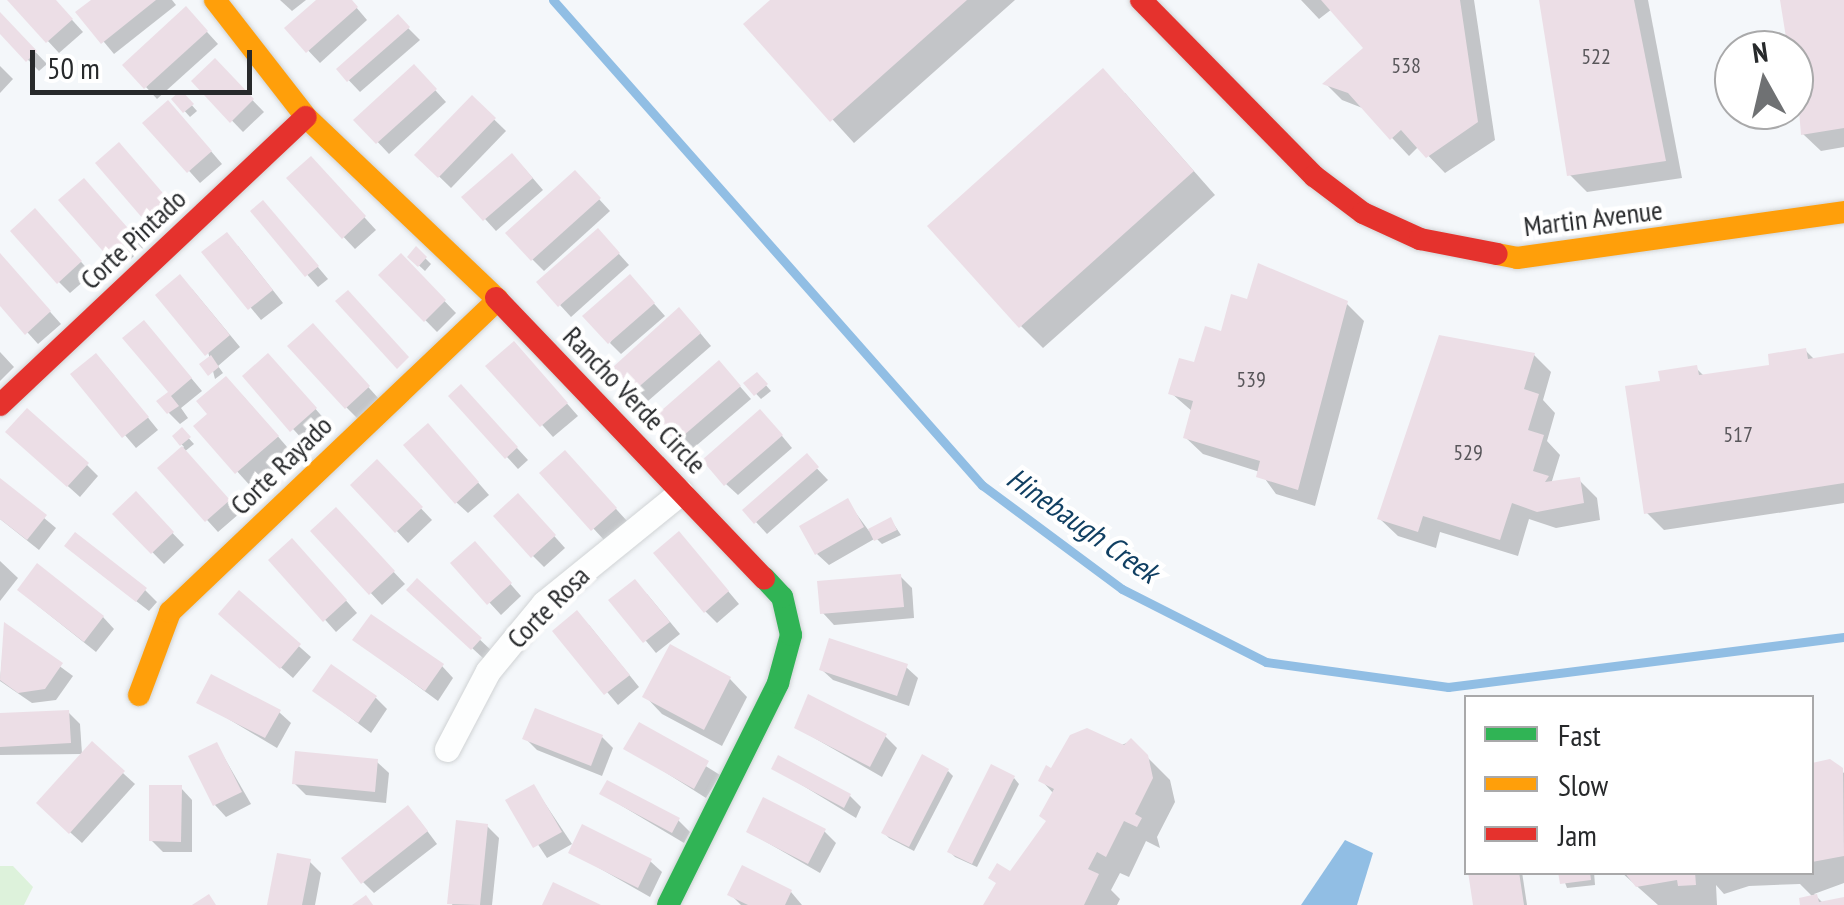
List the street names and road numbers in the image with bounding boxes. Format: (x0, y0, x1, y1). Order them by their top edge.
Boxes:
street label: Corte Pintado (73, 182, 193, 296)
street label: Martin Avenue (1521, 193, 1665, 243)
street label: Rancho Verde Circle (556, 319, 714, 481)
street label: Corte Rayado (223, 408, 339, 522)
street label: Corte Rosa (500, 559, 596, 655)

